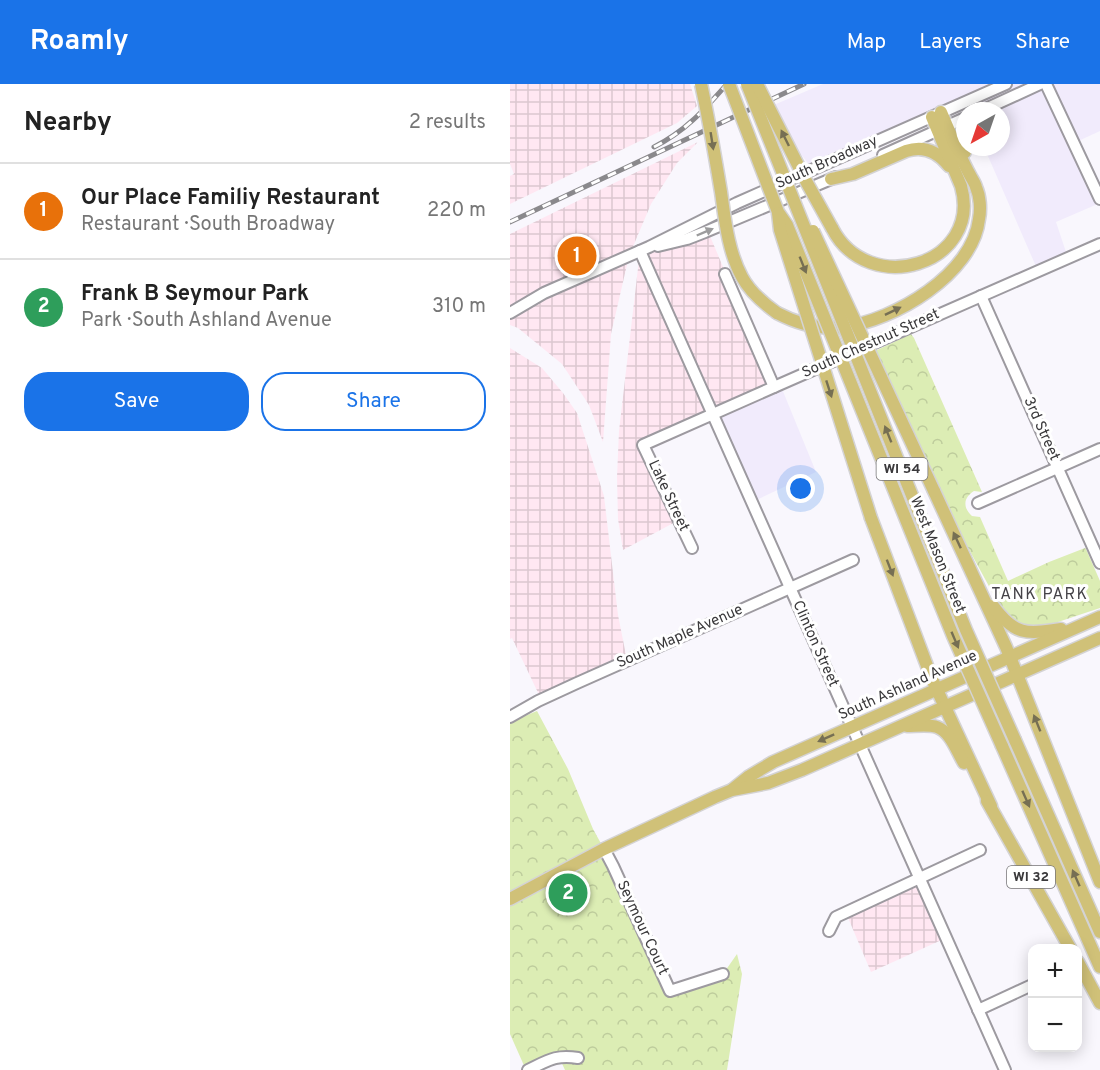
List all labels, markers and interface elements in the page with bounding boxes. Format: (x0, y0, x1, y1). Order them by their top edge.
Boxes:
text: Roamly (30, 24, 129, 60)
text: Map (847, 29, 886, 56)
text: Layers (919, 29, 982, 56)
text: Share (1015, 29, 1070, 56)
north arrow (956, 102, 1010, 156)
text: Nearby (24, 107, 112, 140)
text: 2 results (409, 110, 486, 136)
one-way arrow (781, 130, 790, 147)
one-way arrow (708, 132, 717, 151)
street label: South Broadway (773, 132, 881, 194)
text: Our Place Familiy Restaurant (81, 185, 380, 212)
text: 1 (40, 198, 48, 224)
text: 220 m (427, 198, 486, 224)
text: Restaurant · South Broadway (81, 212, 335, 238)
one-way arrow (697, 227, 715, 237)
pin: 1 (558, 234, 596, 279)
one-way arrow (798, 256, 808, 274)
text: Frank B Seymour Park (81, 281, 309, 308)
text: 2 (37, 294, 50, 320)
text: 310 m (432, 294, 486, 320)
street label: South Chestnut Street (799, 305, 943, 383)
one-way arrow (884, 306, 901, 316)
text: Park · South Ashland Avenue (81, 308, 332, 334)
button: Save (24, 372, 249, 431)
button: Share (261, 372, 486, 431)
one-way arrow (825, 380, 835, 398)
street label: 3rd Street (1019, 394, 1063, 464)
one-way arrow (883, 425, 892, 443)
street label: Lake Street (643, 457, 693, 535)
road number: WI 54 (876, 458, 928, 480)
your location (786, 474, 815, 503)
street label: West Mason Street (905, 494, 969, 616)
one-way arrow (952, 531, 961, 548)
one-way arrow (885, 559, 895, 577)
district label: TANK PARK (991, 585, 1089, 605)
street label: Clinton Street (787, 598, 843, 690)
street label: South Maple Avenue (614, 601, 746, 673)
one-way arrow (950, 632, 960, 650)
street label: South Ashland Avenue (836, 647, 980, 725)
one-way arrow (1032, 714, 1041, 732)
one-way arrow (817, 734, 834, 743)
one-way arrow (1021, 791, 1030, 808)
road number: WI 32 (1007, 866, 1055, 888)
one-way arrow (1071, 869, 1081, 887)
pin: 2 (548, 870, 588, 916)
street label: Seymour Court (612, 878, 672, 978)
map controls (1028, 944, 1082, 1052)
button: + (1028, 944, 1082, 998)
button: − (1028, 998, 1082, 1052)

